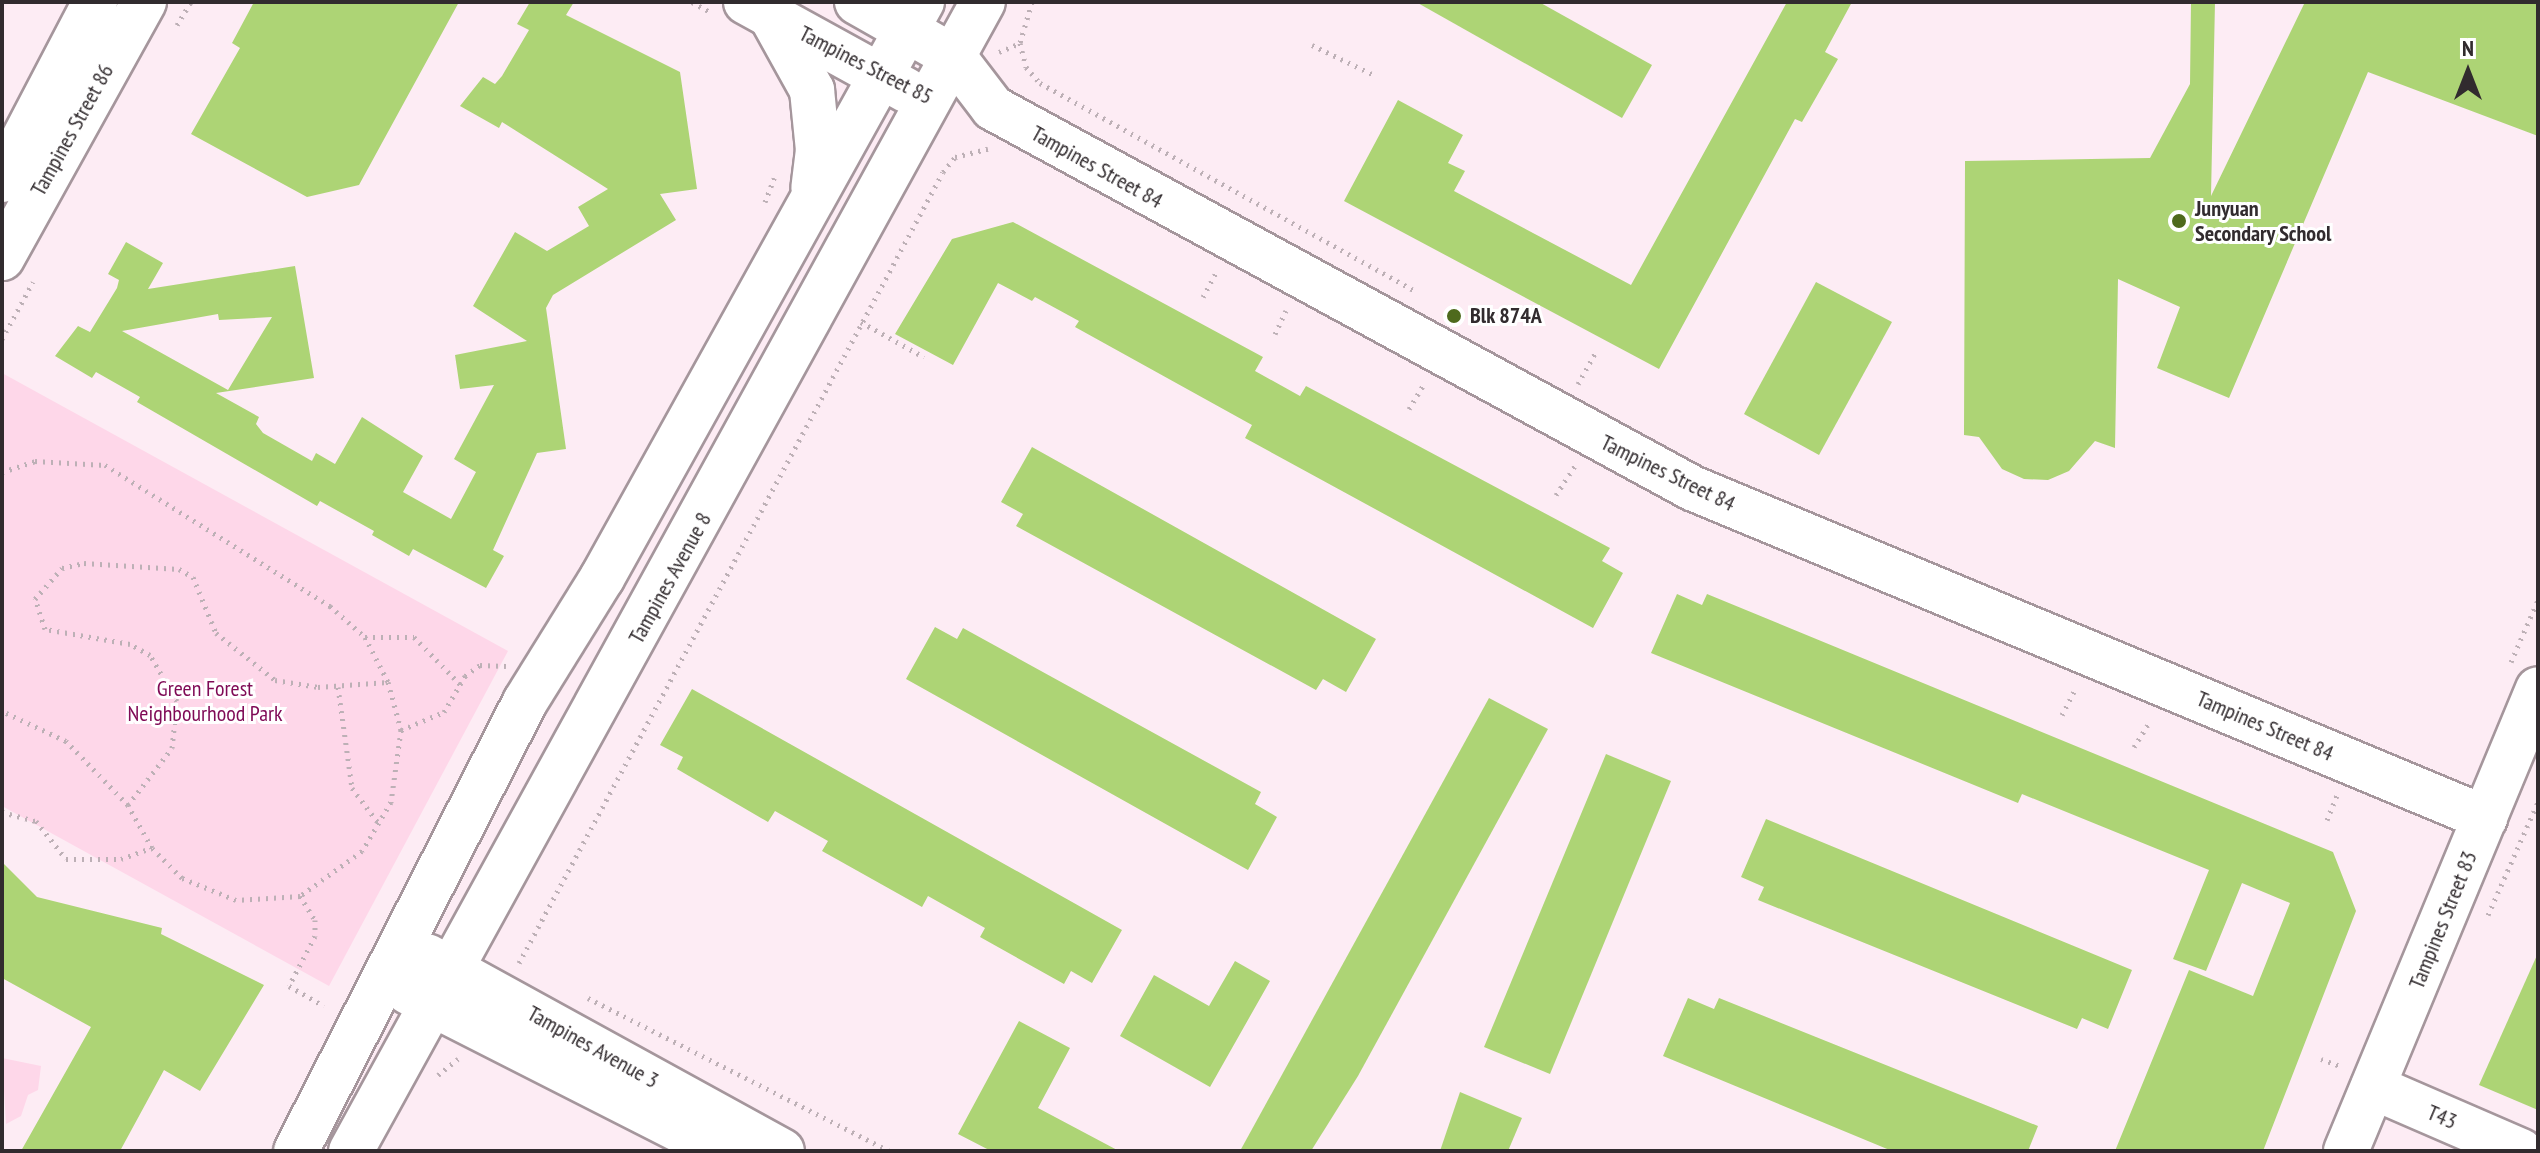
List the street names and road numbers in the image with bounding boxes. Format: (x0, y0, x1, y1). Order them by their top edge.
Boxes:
street label: Tampines Street 85 (795, 20, 937, 110)
street label: Tampines Street 86 (25, 60, 119, 200)
street label: Tampines Street 84 (1027, 120, 1167, 214)
street label: Tampines Street 84 (1596, 429, 1740, 517)
street label: Tampines Avenue 8 (623, 508, 717, 648)
street label: Tampines Street 84 (2193, 685, 2337, 767)
street label: Tampines Street 83 (2403, 847, 2483, 993)
street label: Tampines Avenue 3 (523, 1000, 663, 1094)
street label: T43 (2423, 1099, 2461, 1135)

